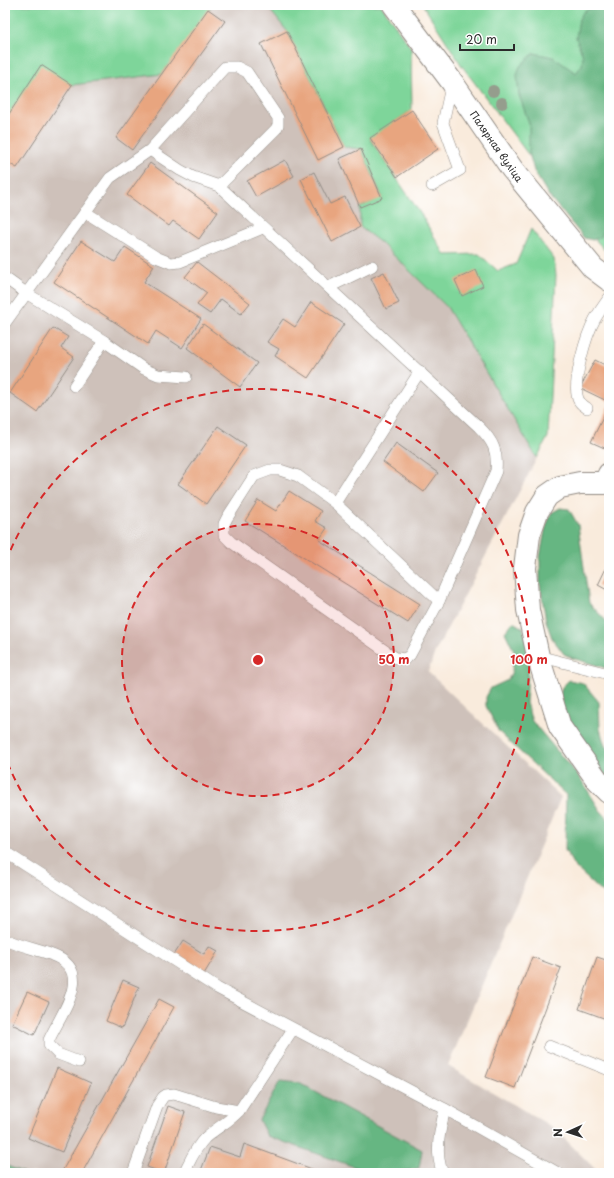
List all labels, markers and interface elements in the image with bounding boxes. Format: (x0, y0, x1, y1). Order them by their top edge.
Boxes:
scale bar (460, 26, 514, 52)
text: 20 m (466, 30, 497, 48)
street label: Палярная вуліца (466, 107, 528, 186)
text: 50 m (378, 650, 410, 668)
text: 100 m (510, 650, 548, 668)
centre of rings (251, 653, 265, 667)
north arrow (548, 1112, 588, 1152)
text: N (549, 1127, 566, 1137)

